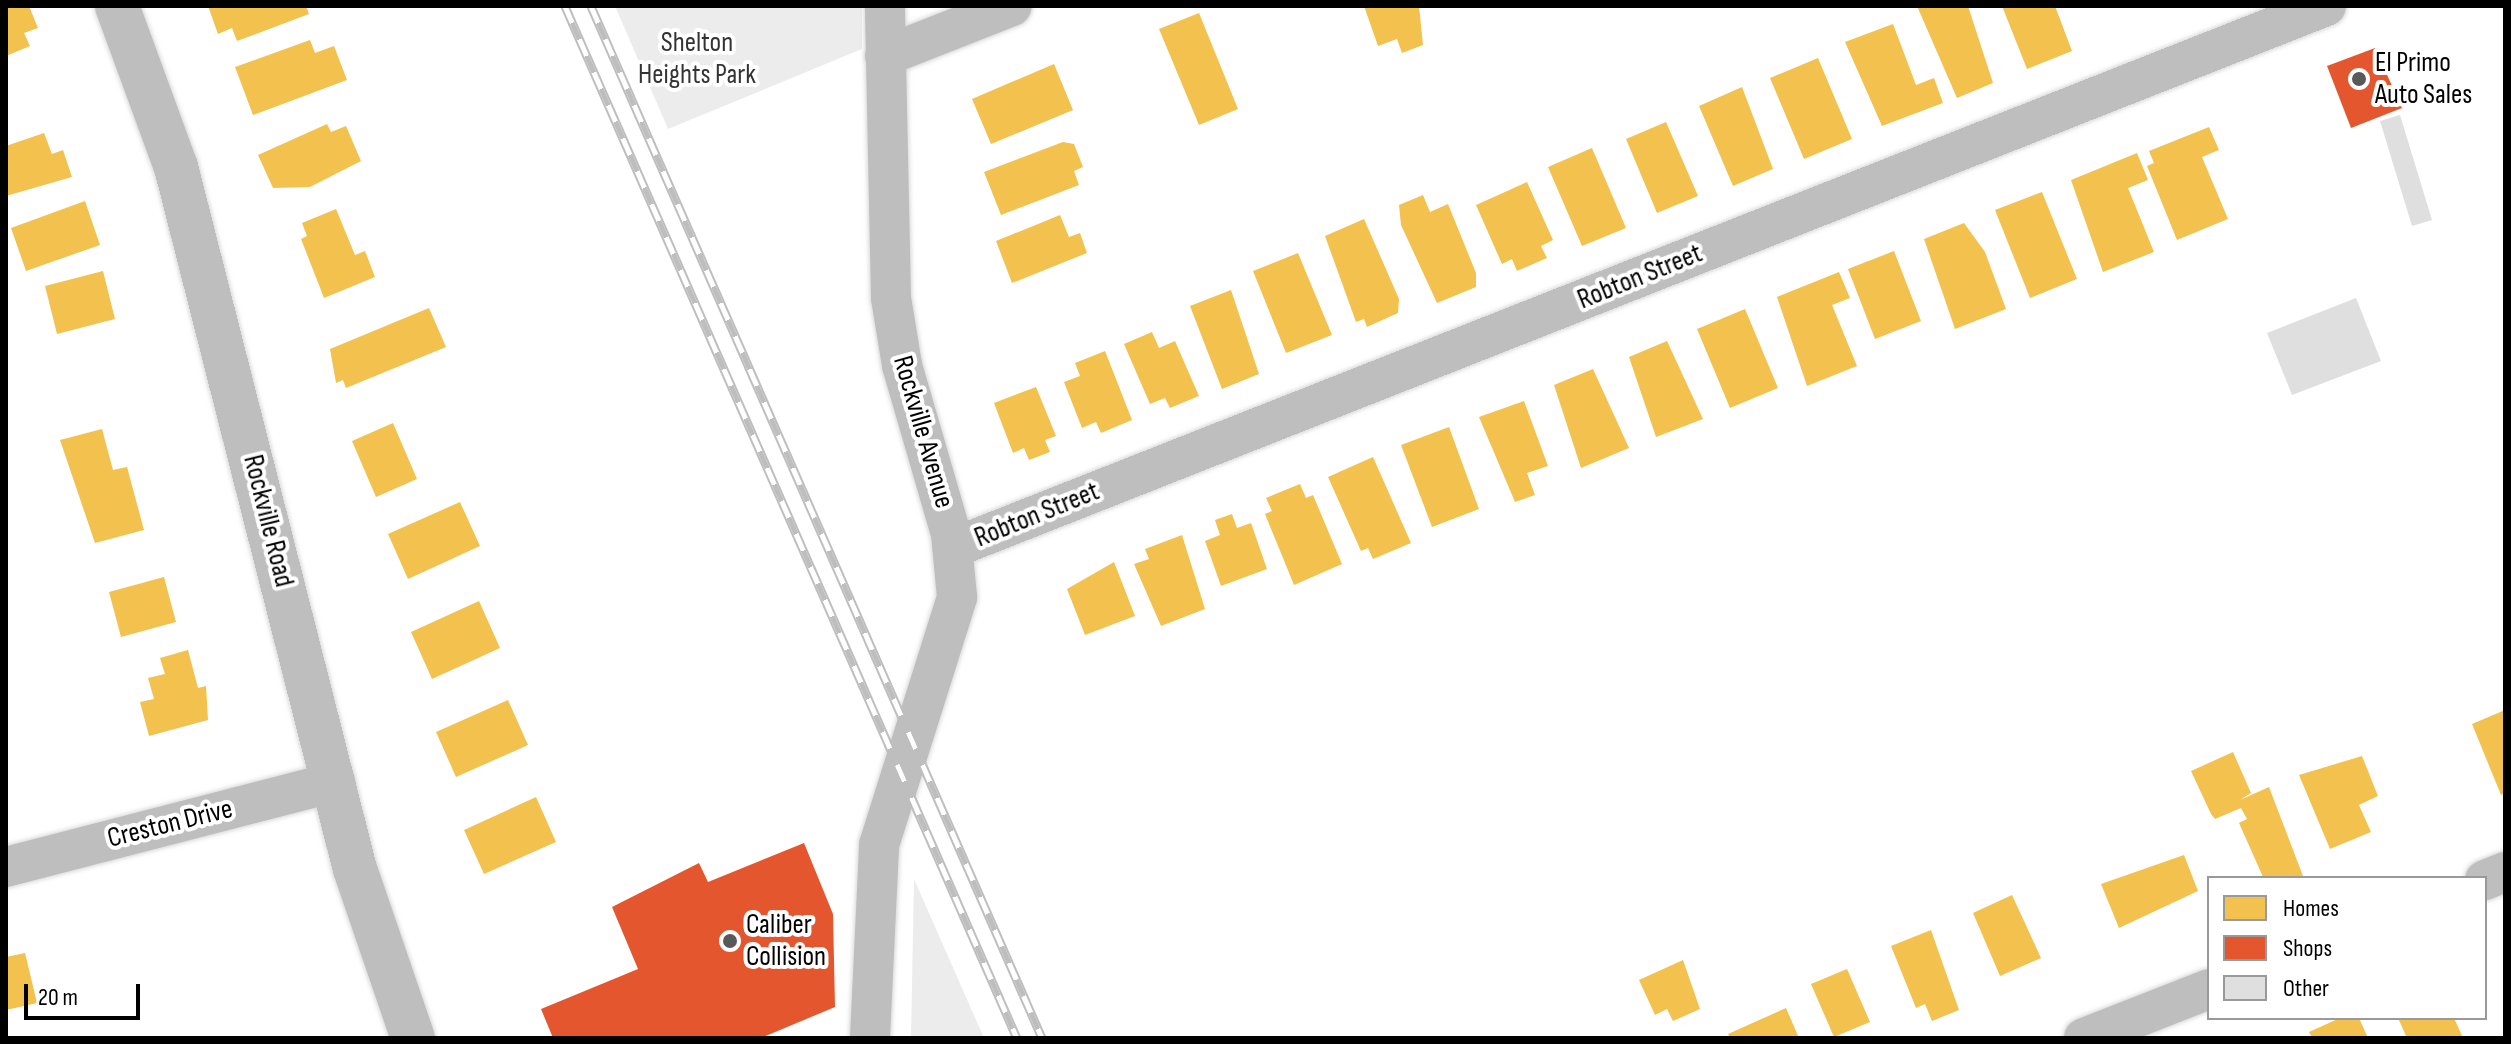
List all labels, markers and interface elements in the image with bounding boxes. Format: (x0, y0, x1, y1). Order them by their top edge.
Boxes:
park label: Shelton Heights Park (638, 26, 756, 92)
place label: El Primo Auto Sales (2375, 46, 2472, 112)
marker: El Primo Auto Sales (2350, 70, 2368, 88)
street label: Robton Street (1573, 237, 1707, 317)
street label: Rockville Avenue (885, 352, 961, 512)
street label: Rockville Road (235, 451, 301, 591)
street label: Robton Street (970, 475, 1104, 555)
street label: Creston Drive (104, 792, 236, 856)
legend (2207, 876, 2487, 1020)
text: Homes (2283, 894, 2339, 923)
place label: Caliber Collision (746, 908, 826, 974)
marker: Caliber Collision (721, 932, 739, 950)
text: Shops (2283, 934, 2332, 963)
scale bar (28, 968, 144, 1018)
text: Other (2283, 974, 2329, 1003)
text: 20 m (38, 983, 78, 1012)

